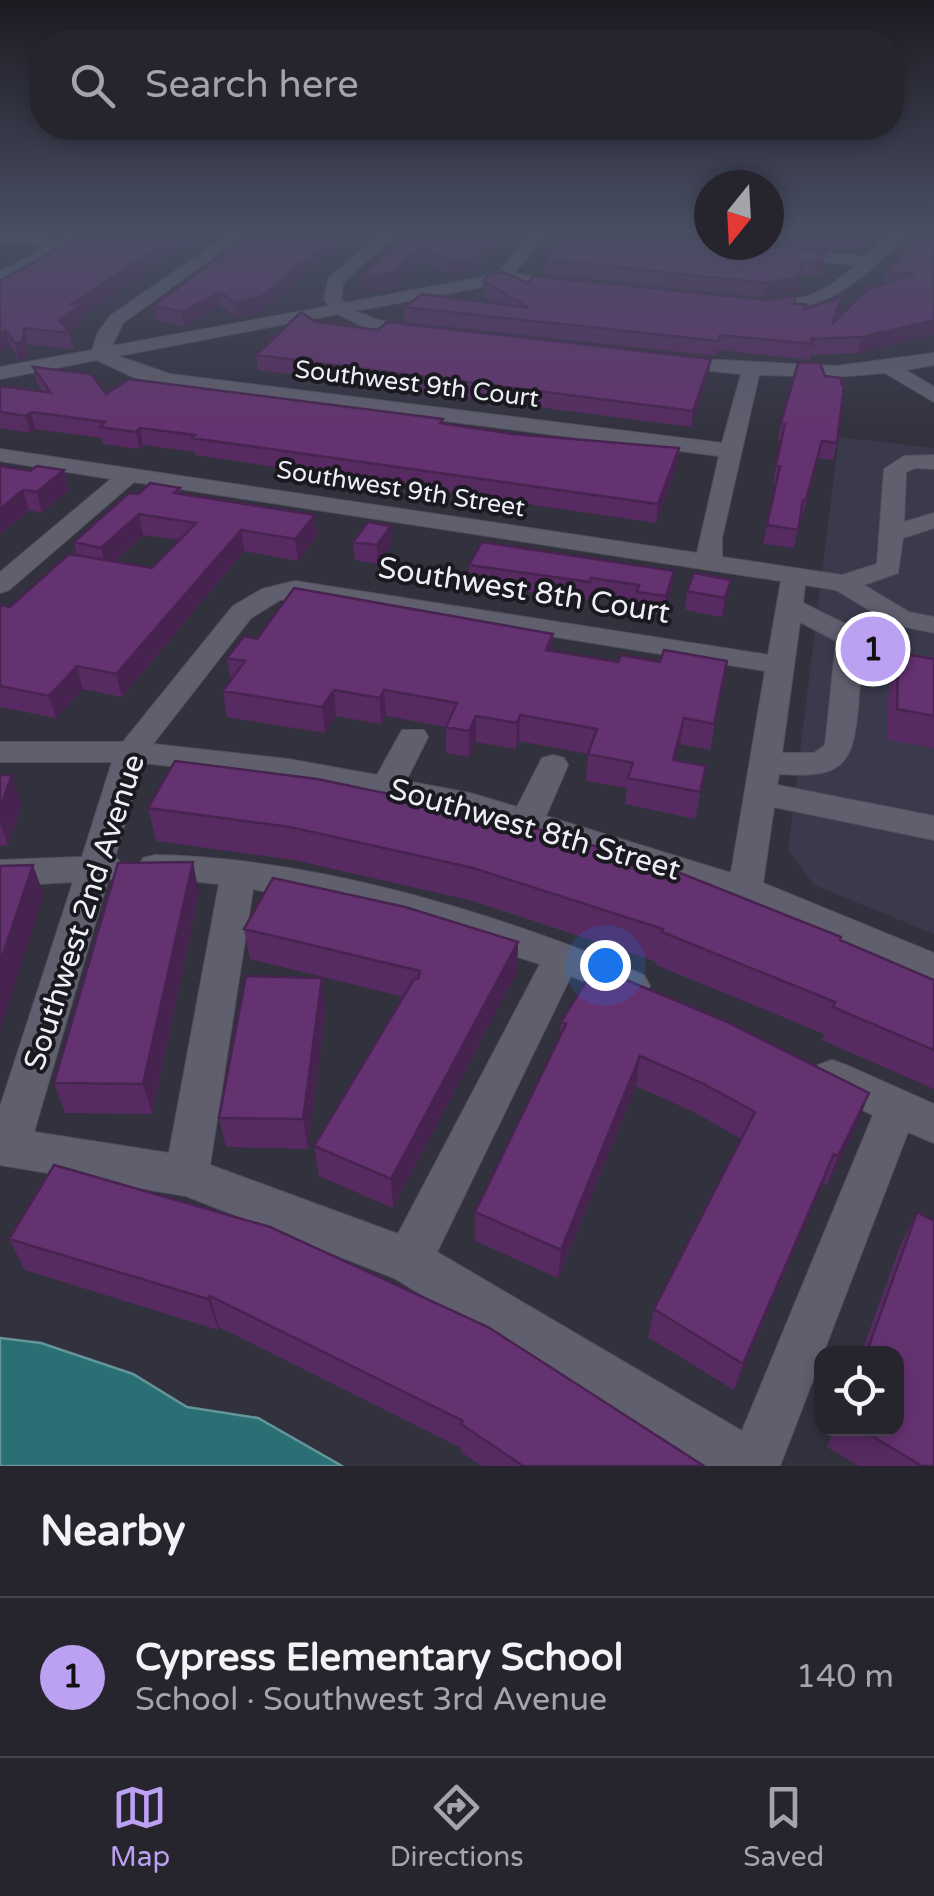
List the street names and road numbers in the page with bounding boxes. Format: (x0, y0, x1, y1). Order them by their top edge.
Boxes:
street label: Southwest 9th Court (293, 354, 541, 414)
street label: Southwest 9th Street (275, 455, 527, 523)
street label: Southwest 8th Court (375, 549, 672, 632)
street label: Southwest 2nd Avenue (16, 750, 153, 1075)
street label: Southwest 8th Street (385, 770, 684, 889)

